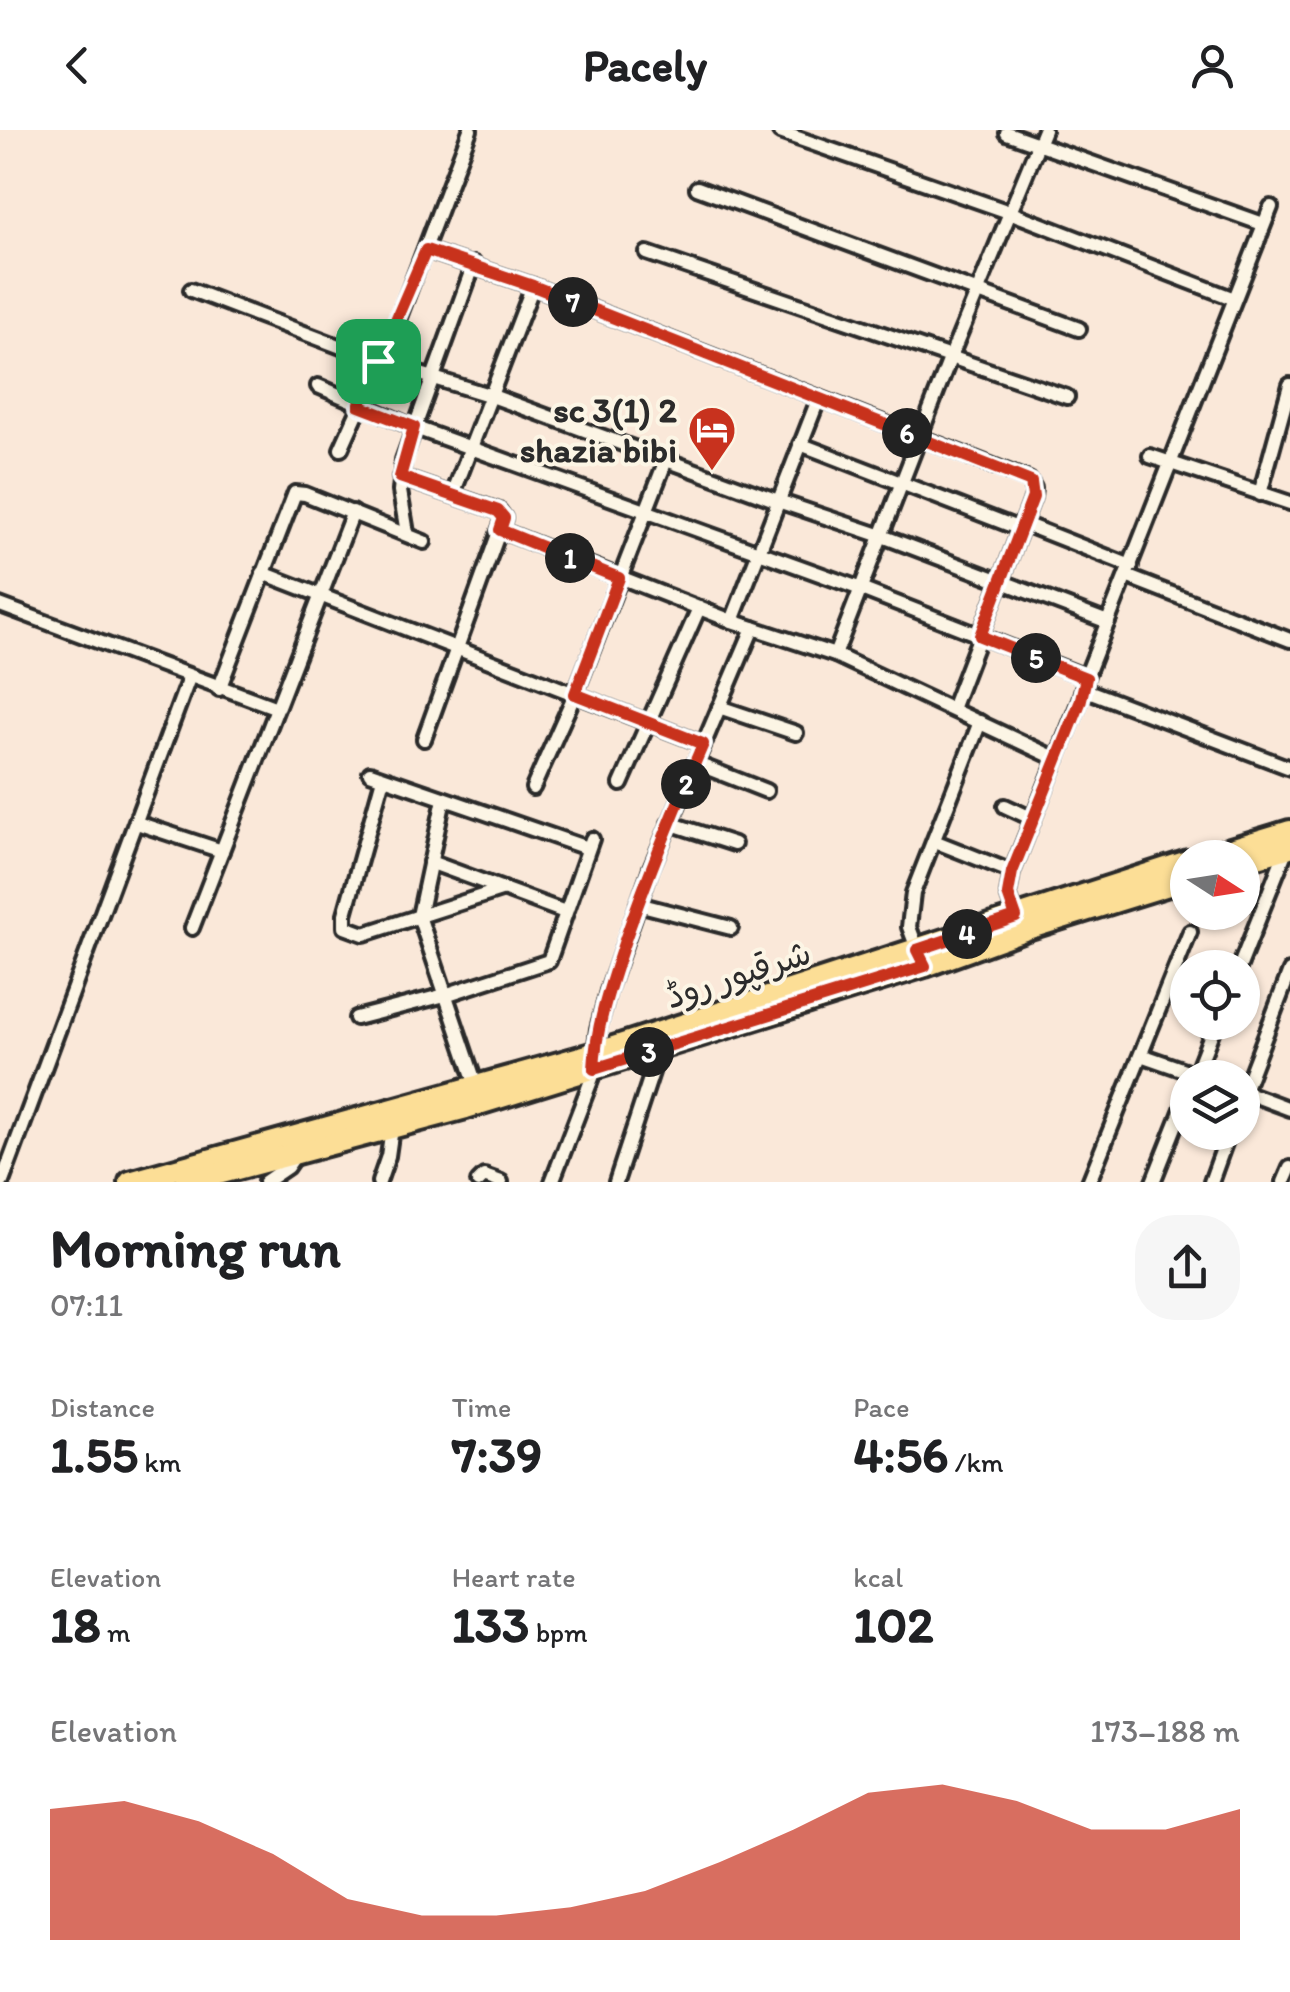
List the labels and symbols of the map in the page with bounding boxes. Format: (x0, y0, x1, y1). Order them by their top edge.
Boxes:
pin: 7 (548, 277, 598, 327)
pin (336, 319, 421, 404)
place label: sc 3(1) 2 shazia bibi (520, 389, 678, 471)
hotel icon: sc 3(1) 2 shazia bibi (686, 404, 738, 472)
pin: 6 (882, 408, 932, 458)
pin: 1 (545, 533, 595, 583)
pin: 5 (1011, 633, 1061, 683)
pin: 2 (661, 759, 711, 809)
north arrow (1170, 840, 1260, 930)
pin: 4 (942, 909, 992, 959)
street label: شرقپور روڈ (660, 931, 816, 1018)
pin: 3 (624, 1027, 674, 1077)

